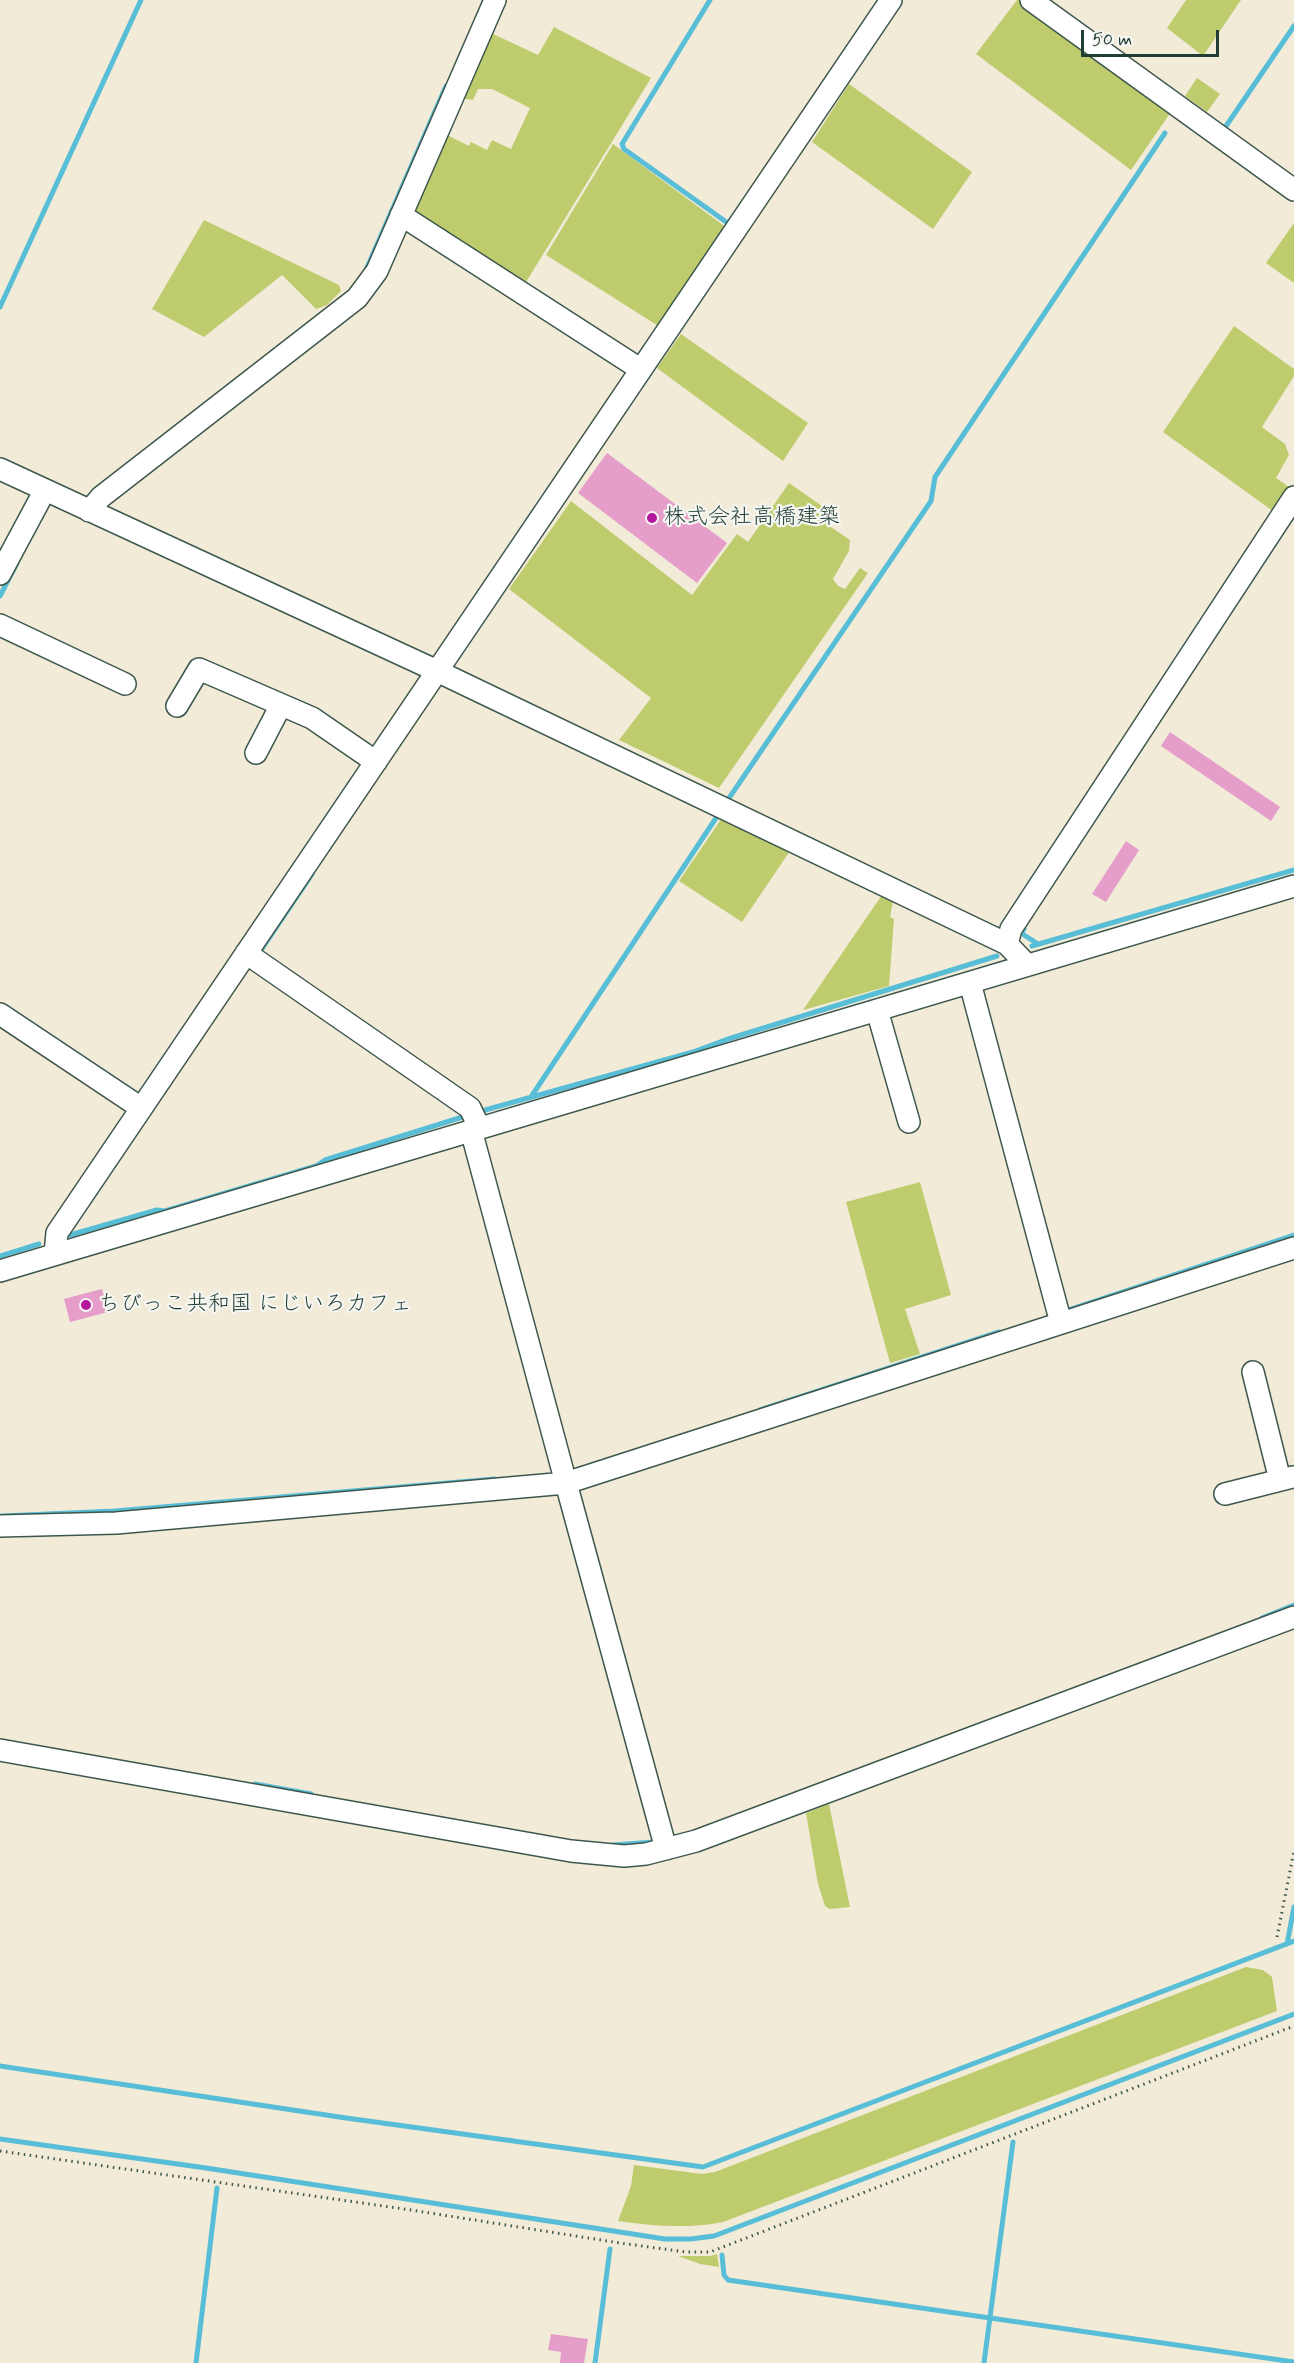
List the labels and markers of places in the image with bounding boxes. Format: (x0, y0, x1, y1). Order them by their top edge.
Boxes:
place label: 株式会社高橋建築 (664, 505, 840, 531)
marker: 株式会社高橋建築 (645, 511, 659, 525)
place label: ちびっこ共和国 にじいろカフェ (98, 1292, 412, 1318)
marker: ちびっこ共和国 にじいろカフェ (79, 1298, 93, 1312)

